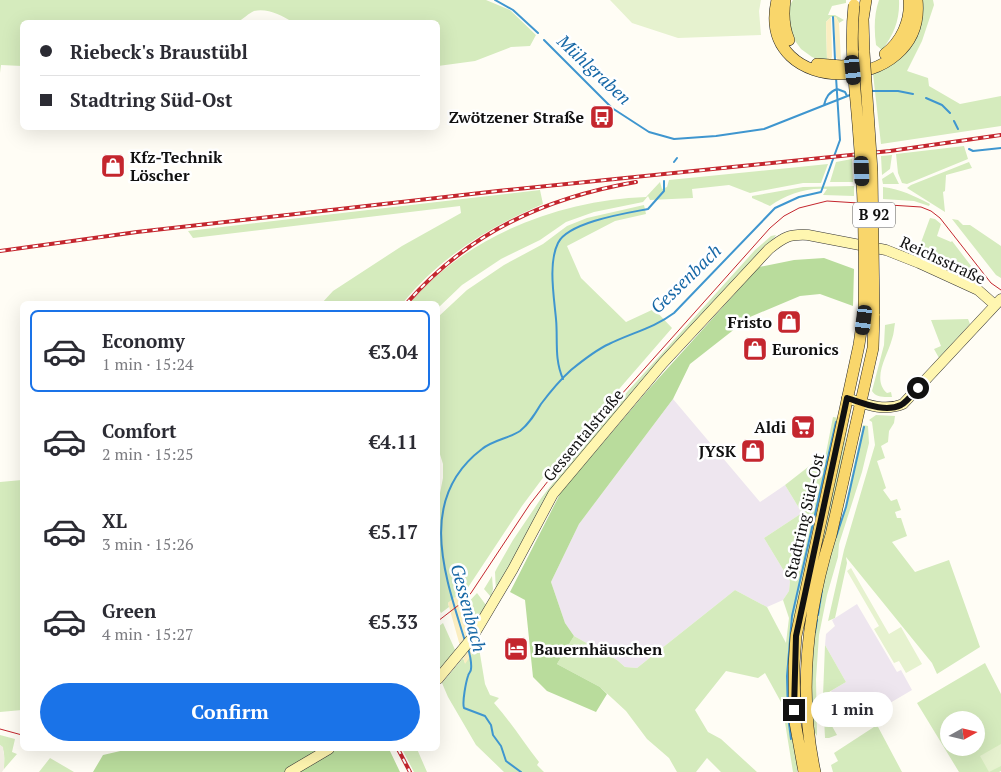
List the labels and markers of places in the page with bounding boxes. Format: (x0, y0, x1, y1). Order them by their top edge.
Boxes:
bus stop icon: Zwötzener Straße (589, 104, 615, 130)
place label: Zwötzener Straße (449, 106, 584, 128)
place label: Kfz-Technik Löscher (130, 146, 223, 186)
shop icon: Kfz-Technik Löscher (100, 153, 126, 179)
shop icon: Fristo (776, 309, 802, 335)
place label: Fristo (727, 311, 772, 333)
shop icon: Euronics (742, 336, 768, 362)
place label: Euronics (772, 338, 839, 360)
supermarket icon: Aldi (790, 414, 816, 440)
place label: Aldi (754, 416, 786, 438)
shop icon: JYSK (740, 438, 766, 464)
place label: JYSK (699, 440, 737, 462)
hotel icon: Bauernhäuschen (503, 636, 529, 662)
place label: Bauernhäuschen (534, 638, 663, 660)

